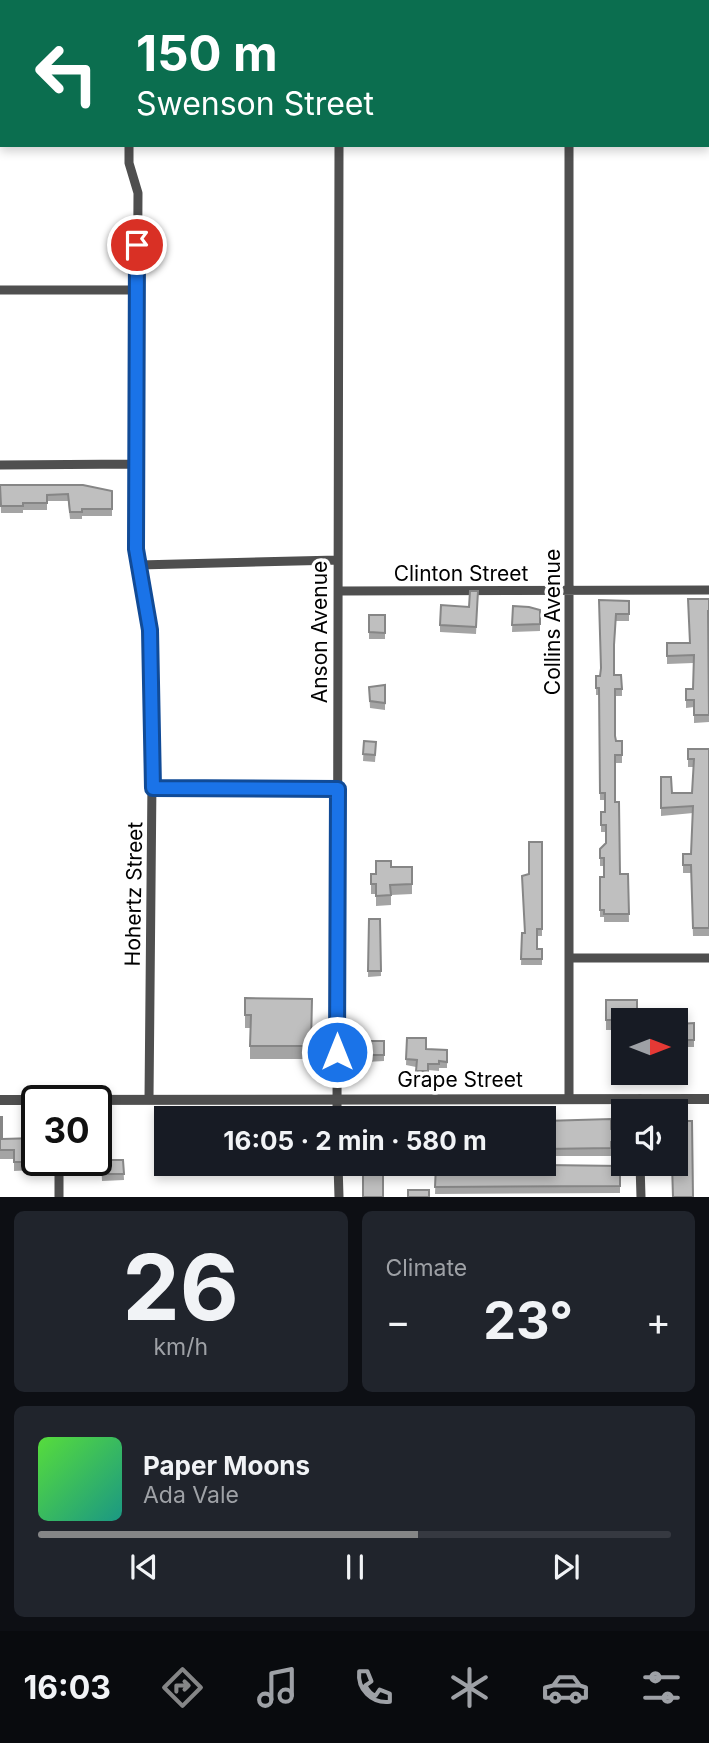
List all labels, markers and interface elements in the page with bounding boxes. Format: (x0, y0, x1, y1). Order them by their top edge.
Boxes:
text: 150 m (136, 24, 278, 83)
icon: left (21, 28, 112, 119)
text: Swenson Street (136, 84, 374, 123)
pin (107, 215, 167, 275)
icon: arrive (118, 226, 156, 264)
street label: Collins Avenue (540, 549, 565, 695)
street label: Anson Avenue (307, 561, 332, 703)
street label: Clinton Street (394, 561, 529, 586)
street label: Hohertz Street (120, 821, 147, 967)
north arrow (611, 1008, 688, 1085)
map controls (611, 1008, 688, 1176)
position arrow (300, 1015, 374, 1089)
street label: Grape Street (397, 1067, 523, 1092)
speed limit sign: 30 (21, 1085, 112, 1176)
button: sound (611, 1099, 688, 1176)
text: 16:05 · 2 min · 580 m (223, 1125, 487, 1156)
text: 26 (123, 1232, 239, 1342)
text: Climate (386, 1254, 467, 1282)
text: 23° (483, 1289, 573, 1352)
text: − (386, 1298, 411, 1344)
text: + (646, 1298, 671, 1344)
text: km/h (153, 1333, 208, 1361)
text: Paper Moons (143, 1450, 310, 1481)
text: Ada Vale (143, 1481, 239, 1509)
icon: previous (125, 1548, 163, 1586)
icon: pause (336, 1548, 374, 1586)
icon: next (547, 1548, 585, 1586)
icon: directions (158, 1663, 207, 1712)
icon: music (253, 1663, 302, 1712)
icon: phone (349, 1663, 398, 1712)
icon: climate (445, 1663, 494, 1712)
icon: car (541, 1663, 590, 1712)
icon: filters (637, 1663, 686, 1712)
text: 16:03 (23, 1668, 111, 1707)

